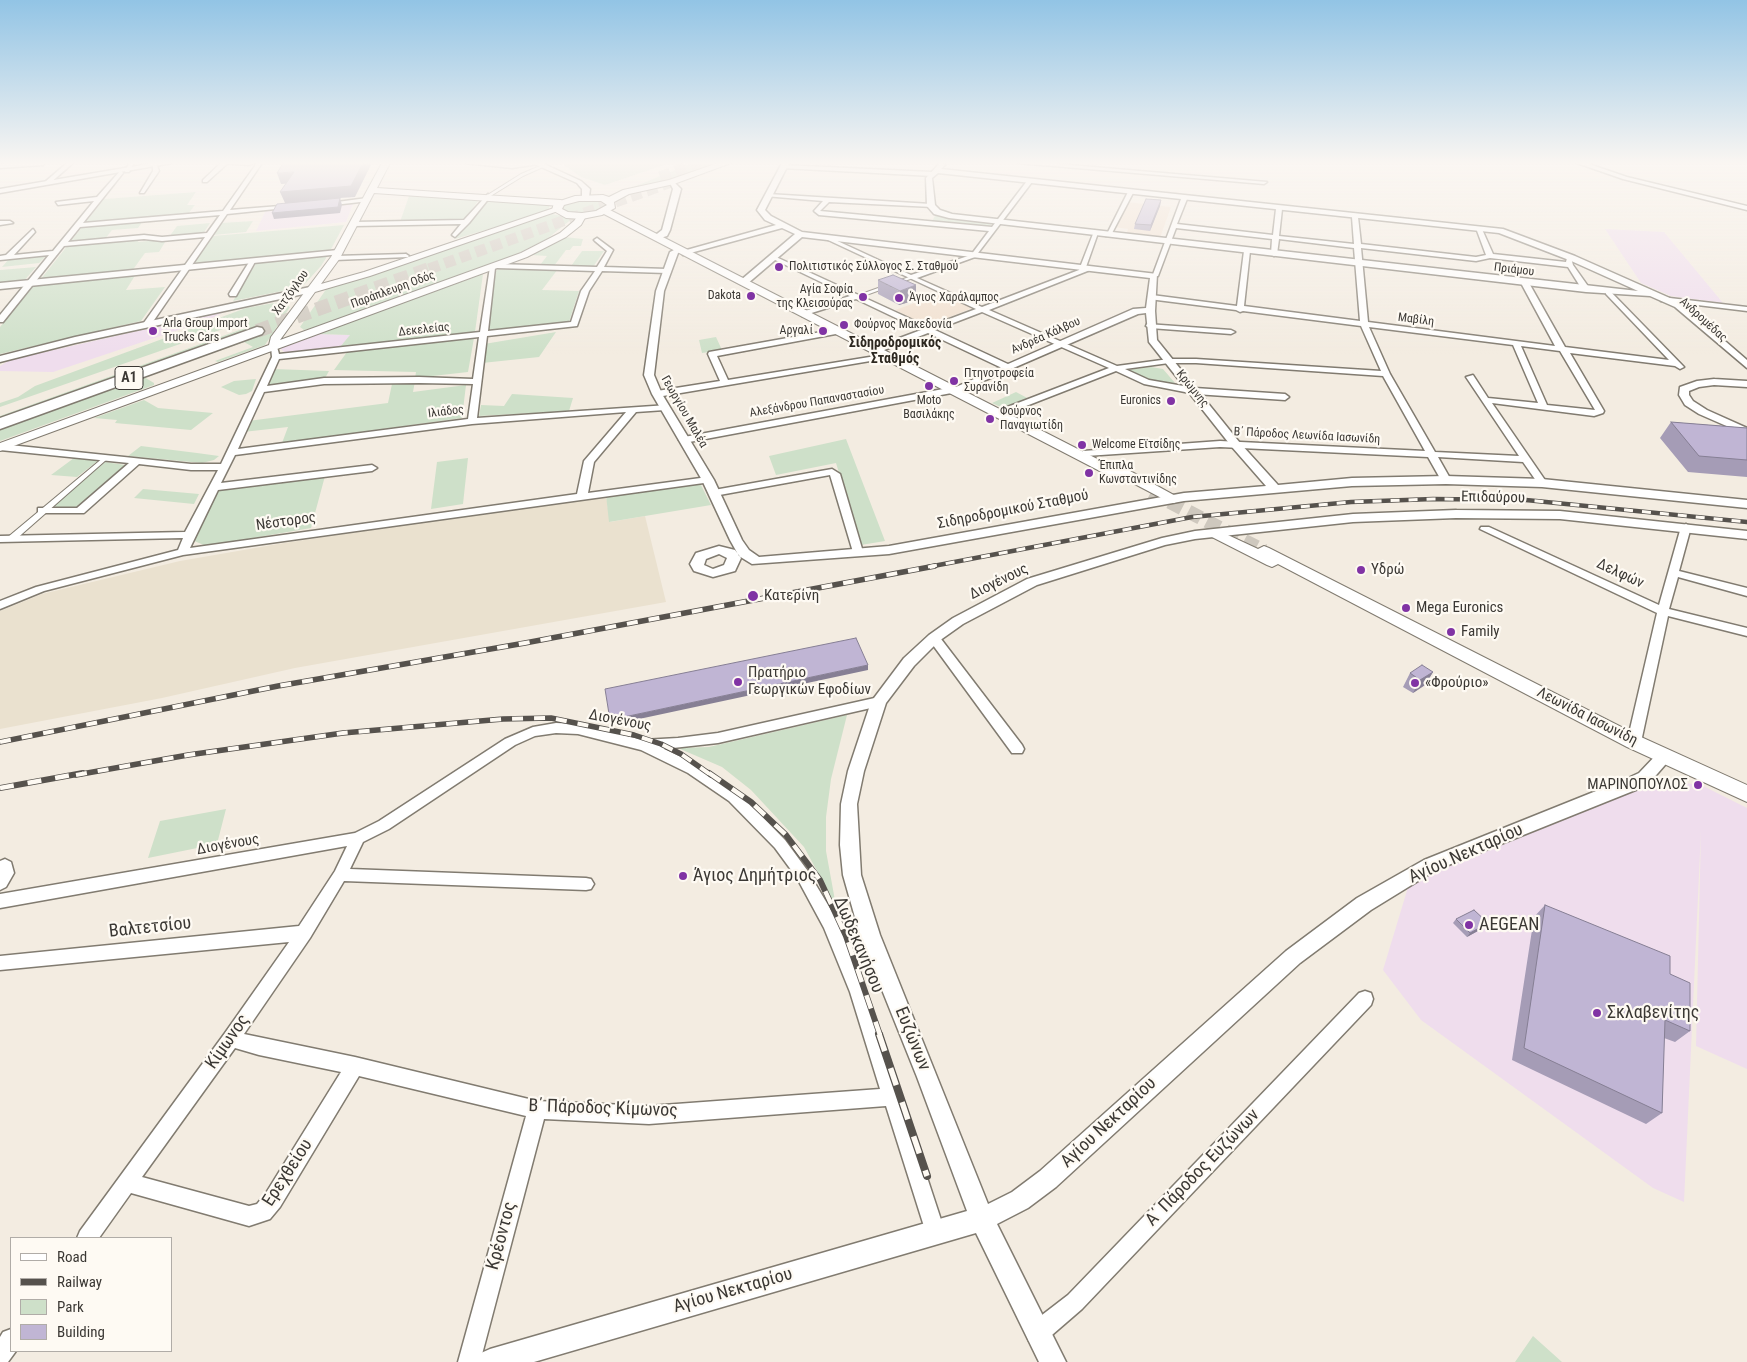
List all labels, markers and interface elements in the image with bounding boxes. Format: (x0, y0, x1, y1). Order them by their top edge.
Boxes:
place label: Πολιτιστικός Σύλλογος Σ. Σταθμού (789, 260, 958, 274)
street label: Πριάμου (1493, 260, 1535, 280)
marker: Πολιτιστικός Σύλλογος Σ. Σταθμού (773, 261, 785, 273)
street label: Χατζόγλου (270, 268, 312, 318)
street label: Παράπλευρη Οδός (349, 268, 437, 312)
place label: Αγία Σοφία της Κλεισούρας (776, 283, 853, 311)
place label: Dakota (708, 289, 741, 303)
marker: Dakota (745, 290, 757, 302)
marker: Αγία Σοφία της Κλεισούρας (857, 291, 869, 303)
place label: Άγιος Χαράλαμπος (909, 291, 999, 305)
marker: Άγιος Χαράλαμπος (893, 292, 905, 304)
street label: Ανδρομέδας (1676, 295, 1730, 345)
street label: Μαβίλη (1397, 311, 1435, 329)
street label: Ανδρέα Κάλβου (1009, 314, 1083, 358)
place label: Arla Group Import Trucks Cars (163, 317, 247, 345)
place label: Φούρνος Μακεδονία (854, 318, 952, 332)
marker: Φούρνος Μακεδονία (838, 319, 850, 331)
street label: Δεκελείας (398, 320, 450, 340)
place label: Αργαλί (779, 324, 813, 338)
marker: Arla Group Import Trucks Cars (147, 325, 159, 337)
marker: Αργαλί (817, 325, 829, 337)
district label: Σιδηροδρομικός Σταθμός (849, 335, 941, 368)
road number: Α1 (115, 366, 143, 389)
place label: Πτηνοτροφεία Συρανίδη (964, 367, 1034, 395)
street label: Κρώμνης (1173, 367, 1211, 411)
street label: Γεωργίου Μαλέα (658, 374, 710, 450)
marker: Πτηνοτροφεία Συρανίδη (948, 375, 960, 387)
marker: Moto Bασιλάκης (923, 380, 935, 392)
street label: Αλεξάνδρου Παπαναστασίου (749, 383, 885, 421)
place label: Moto Bασιλάκης (903, 394, 955, 422)
place label: Euronics (1120, 394, 1161, 408)
marker: Euronics (1165, 395, 1177, 407)
street label: Ιλιάδος (427, 403, 465, 421)
place label: Φούρνος Παναγιωτίδη (1000, 405, 1063, 433)
marker: Φούρνος Παναγιωτίδη (984, 413, 996, 425)
street label: Β΄ Πάροδος Λεωνίδα Ιασωνίδη (1233, 425, 1381, 447)
place label: Welcome Eϊτσίδης (1092, 438, 1180, 452)
marker: Welcome Eϊτσίδης (1076, 439, 1088, 451)
place label: Έπιπλα Κωνσταντινίδης (1099, 459, 1177, 487)
marker: Έπιπλα Κωνσταντινίδης (1083, 467, 1095, 479)
street label: Σιδηροδρομικού Σταθμού (936, 487, 1090, 533)
street label: Επιδαύρου (1461, 488, 1525, 508)
street label: Νέστορος (255, 509, 317, 535)
street label: Δελφών (1594, 555, 1646, 593)
street label: Διογένους (967, 560, 1031, 604)
place label: Υδρώ (1371, 561, 1404, 579)
marker: Υδρώ (1355, 564, 1367, 576)
place label: Κατερίνη (764, 587, 819, 605)
marker: Κατερίνη (746, 589, 760, 603)
place label: Mega Euronics (1416, 599, 1503, 617)
marker: Mega Euronics (1400, 602, 1412, 614)
place label: Family (1461, 623, 1500, 641)
marker: Family (1445, 626, 1457, 638)
place label: Πρατήριο Γεωργικών Εφοδίων (748, 664, 871, 699)
place label: «Φρούριο» (1425, 674, 1489, 692)
marker: Πρατήριο Γεωργικών Εφοδίων (732, 676, 744, 688)
marker: «Φρούριο» (1409, 677, 1421, 689)
street label: Λεωνίδα Ιασωνίδη (1534, 684, 1640, 750)
street label: Διογένους (587, 706, 653, 736)
place label: ΜΑΡΙΝΟΠΟΥΛΟΣ (1587, 776, 1688, 794)
marker: ΜΑΡΙΝΟΠΟΥΛΟΣ (1692, 779, 1704, 791)
street label: Αγίου Νεκταρίου (1406, 819, 1526, 889)
street label: Διογένους (195, 831, 261, 859)
place label: Άγιος Δημήτριος (693, 865, 816, 887)
marker: Άγιος Δημήτριος (677, 870, 689, 882)
street label: Δωδεκανήσου (828, 894, 888, 996)
street label: Βαλτετσίου (108, 913, 192, 943)
place label: AEGEAN (1479, 914, 1539, 936)
marker: AEGEAN (1463, 919, 1475, 931)
place label: Σκλαβενίτης (1607, 1002, 1699, 1024)
street label: Ευζώνων (889, 1004, 935, 1074)
marker: Σκλαβενίτης (1591, 1007, 1603, 1019)
street label: Κίμωνος (201, 1010, 255, 1074)
street label: Αγίου Νεκταρίου (1057, 1073, 1161, 1173)
street label: Β΄ Πάροδος Κίμωνος (528, 1096, 678, 1122)
street label: Α΄ Πάροδος Ευζώνων (1142, 1105, 1264, 1231)
street label: Ερεχθείου (258, 1135, 318, 1211)
street label: Κρέοντος (483, 1200, 521, 1272)
legend (10, 1237, 172, 1352)
text: Road (57, 1248, 87, 1266)
street label: Αγίου Νεκταρίου (671, 1264, 795, 1318)
text: Railway (57, 1273, 102, 1291)
text: Park (57, 1298, 84, 1316)
text: Building (57, 1323, 105, 1341)

